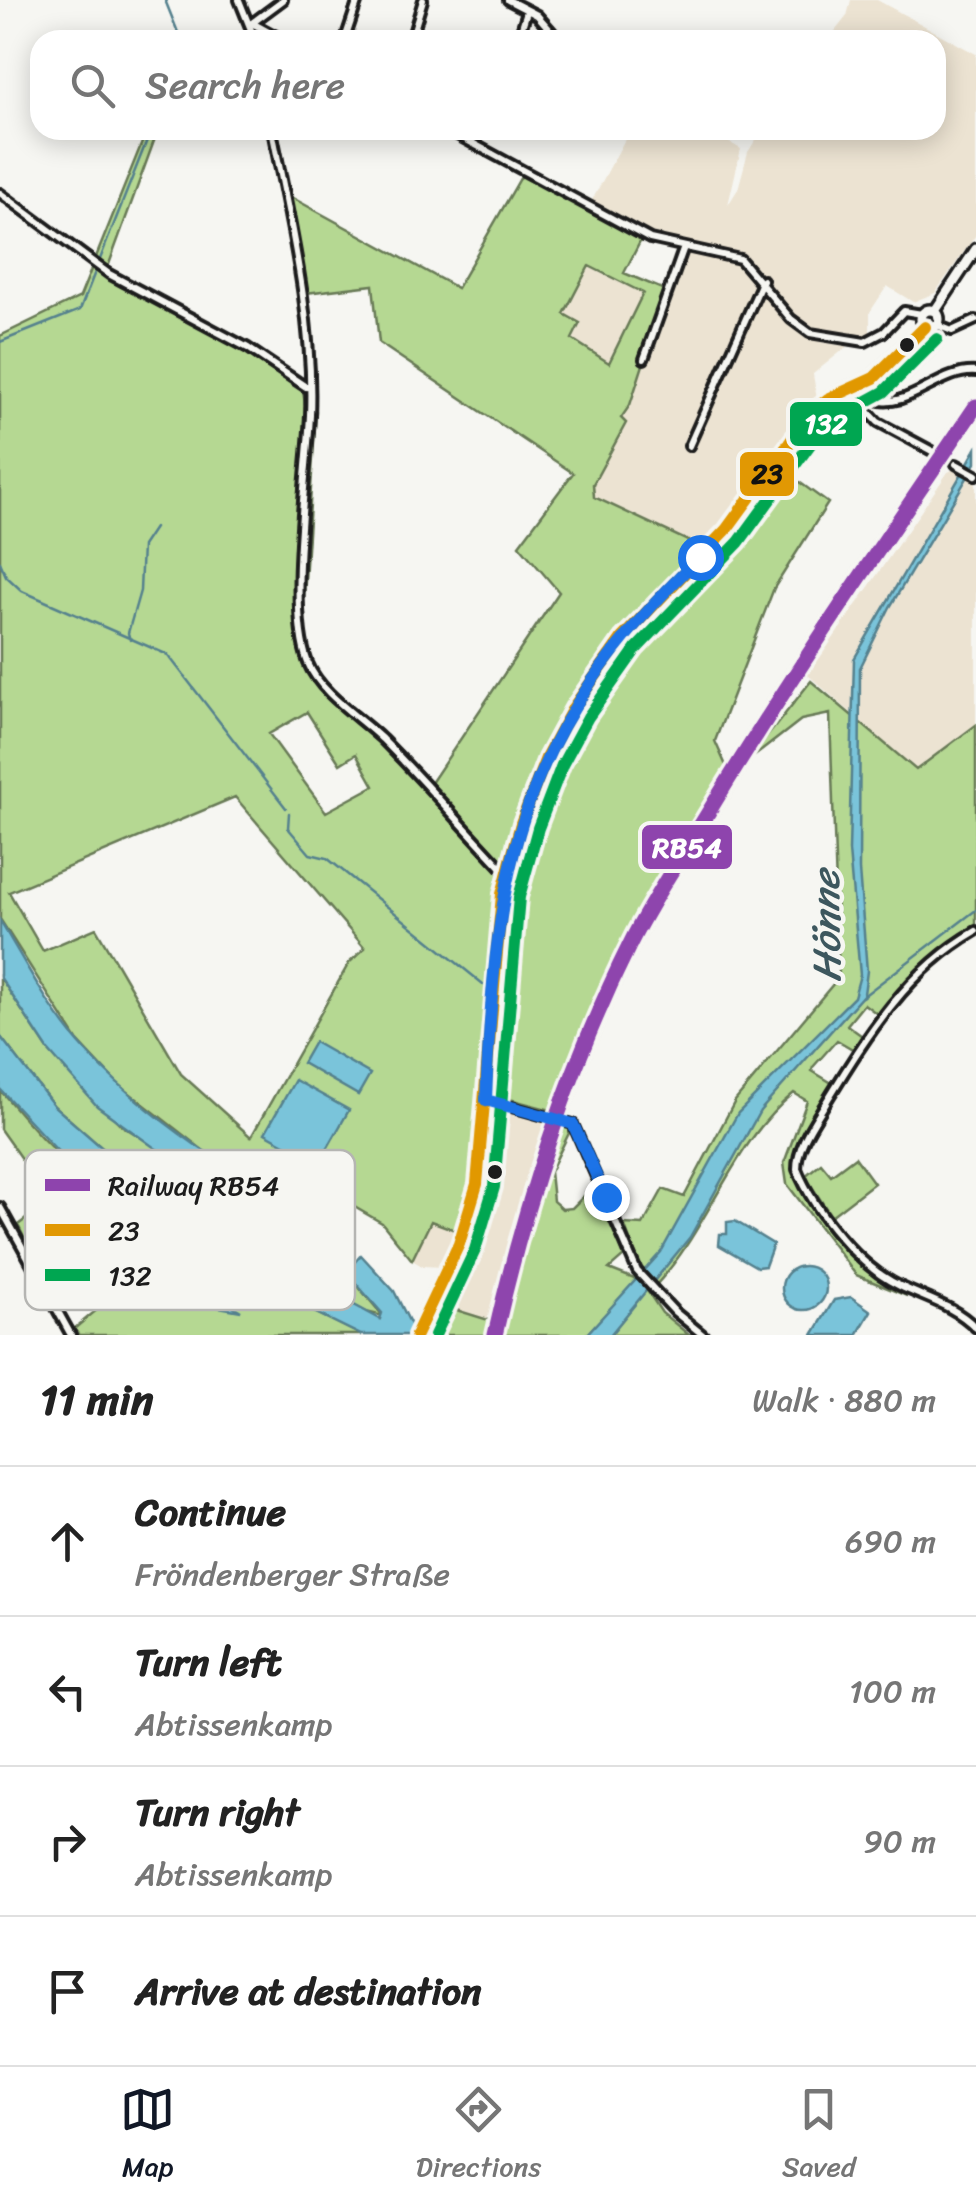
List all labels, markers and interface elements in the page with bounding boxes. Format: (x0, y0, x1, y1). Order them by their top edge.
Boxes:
search box (30, 30, 946, 140)
text: Search here (145, 52, 345, 119)
icon: search (65, 58, 120, 113)
unlabelled marker (897, 335, 917, 355)
text: 132 (804, 399, 848, 448)
line badge: 132 (788, 400, 864, 448)
text: 23 (750, 449, 783, 498)
line badge: 23 (738, 450, 796, 498)
route start (678, 535, 724, 581)
line badge: RB54 (640, 823, 734, 871)
text: RB54 (651, 823, 722, 872)
water label: Hönne (789, 866, 862, 983)
legend (25, 1150, 355, 1310)
text: Railway RB54 (108, 1161, 279, 1210)
unlabelled marker (485, 1162, 505, 1182)
route end (584, 1175, 630, 1221)
text: 23 (108, 1206, 140, 1255)
text: 132 (108, 1251, 152, 1300)
text: 11 min (40, 1363, 153, 1437)
text: Walk · 880 m (752, 1372, 936, 1429)
text: Continue (135, 1479, 286, 1546)
text: 690 m (845, 1513, 936, 1570)
icon: ahead (40, 1514, 95, 1569)
text: Fröndenberger Straße (135, 1546, 450, 1603)
text: Turn left (135, 1629, 281, 1696)
text: 100 m (849, 1663, 936, 1720)
icon: left (40, 1664, 95, 1719)
text: Abtissenkamp (135, 1696, 332, 1753)
text: Turn right (135, 1779, 300, 1846)
text: 90 m (863, 1813, 936, 1870)
icon: right (40, 1814, 95, 1869)
text: Abtissenkamp (135, 1846, 332, 1903)
text: Arrive at destination (135, 1958, 482, 2025)
icon: arrive (40, 1964, 95, 2019)
tab: Map (120, 2082, 175, 2191)
tab: Directions (416, 2082, 541, 2191)
tab: Saved (782, 2082, 856, 2191)

